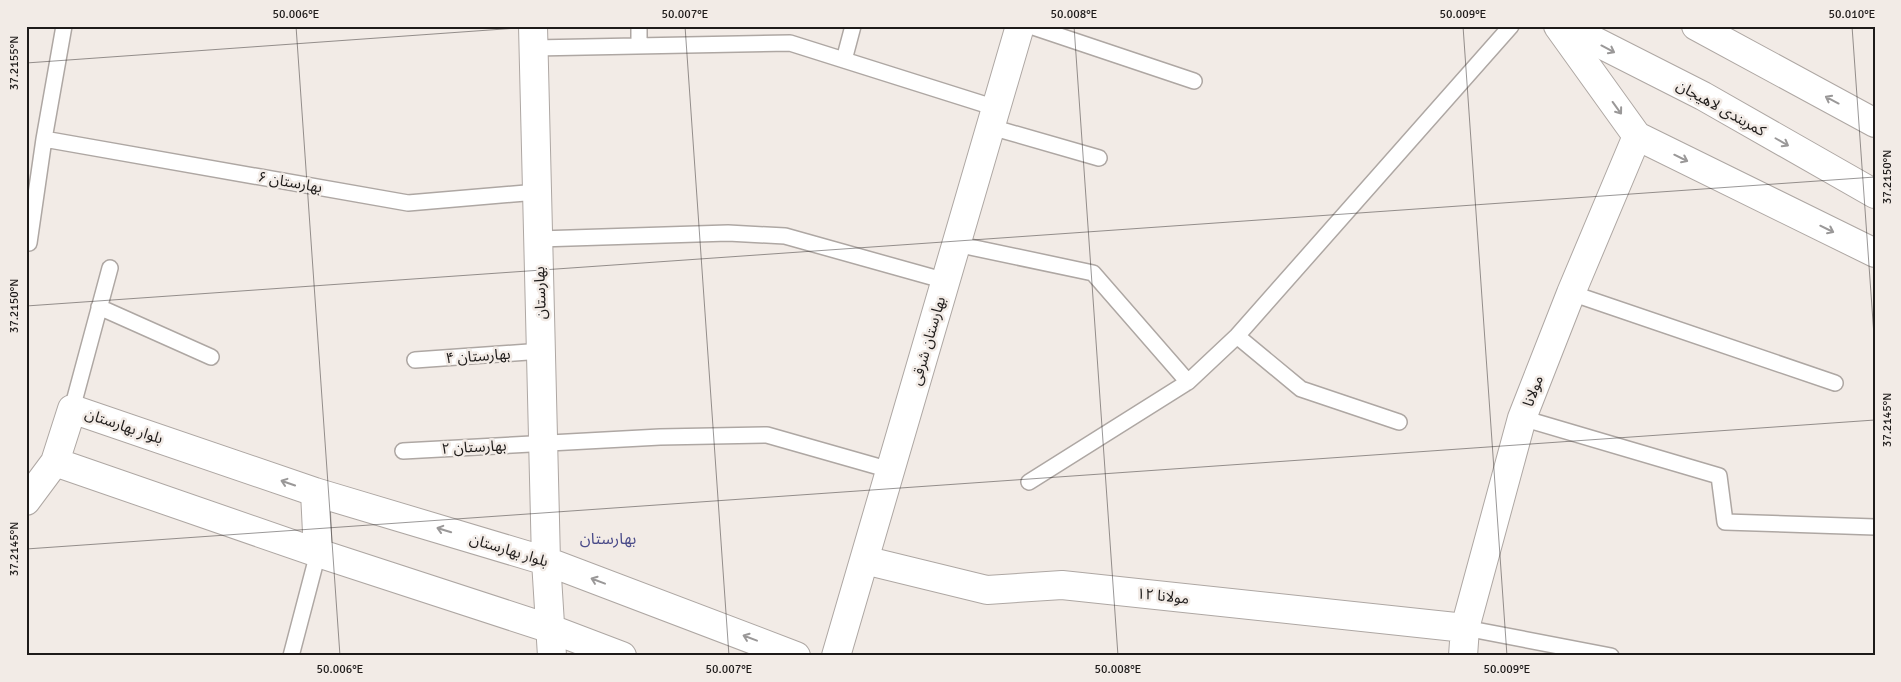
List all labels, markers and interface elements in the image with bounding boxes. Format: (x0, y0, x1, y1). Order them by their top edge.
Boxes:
text: 50.006°E (273, 7, 320, 22)
text: 50.007°E (662, 7, 709, 22)
text: 50.008°E (1051, 7, 1098, 22)
text: 50.009°E (1440, 7, 1487, 22)
text: 50.010°E (1829, 7, 1876, 22)
text: 37.2155°N (7, 36, 22, 90)
one-way arrow (1600, 45, 1615, 54)
street label: کمربندی لاهیجان (1673, 76, 1770, 140)
one-way arrow (1824, 95, 1839, 105)
one-way arrow (1612, 101, 1622, 115)
one-way arrow (1775, 138, 1789, 148)
text: 37.2150°N (1880, 150, 1895, 204)
one-way arrow (1673, 153, 1688, 163)
street label: بهارستان ۶ (256, 167, 324, 197)
one-way arrow (1819, 225, 1834, 235)
street label: بهارستان (530, 266, 550, 320)
text: 37.2150°N (7, 279, 22, 333)
street label: بهارستان شرقی (907, 295, 949, 387)
street label: بهارستان ۴ (445, 345, 511, 367)
street label: مولانا (1519, 373, 1547, 409)
text: 37.2145°N (1880, 393, 1895, 447)
street label: بلوار بهارستان (83, 404, 165, 448)
street label: بهارستان ۲ (441, 436, 507, 458)
one-way arrow (281, 477, 297, 487)
text: 37.2145°N (7, 522, 22, 576)
one-way arrow (436, 525, 452, 535)
district label: بهارستان (580, 529, 636, 549)
street label: بلوار بهارستان (468, 530, 550, 570)
one-way arrow (591, 575, 606, 585)
street label: مولانا ۱۲ (1136, 584, 1190, 608)
one-way arrow (743, 633, 758, 643)
text: 50.006°E (317, 662, 364, 677)
text: 50.007°E (706, 662, 753, 677)
text: 50.008°E (1095, 662, 1142, 677)
text: 50.009°E (1484, 662, 1531, 677)

